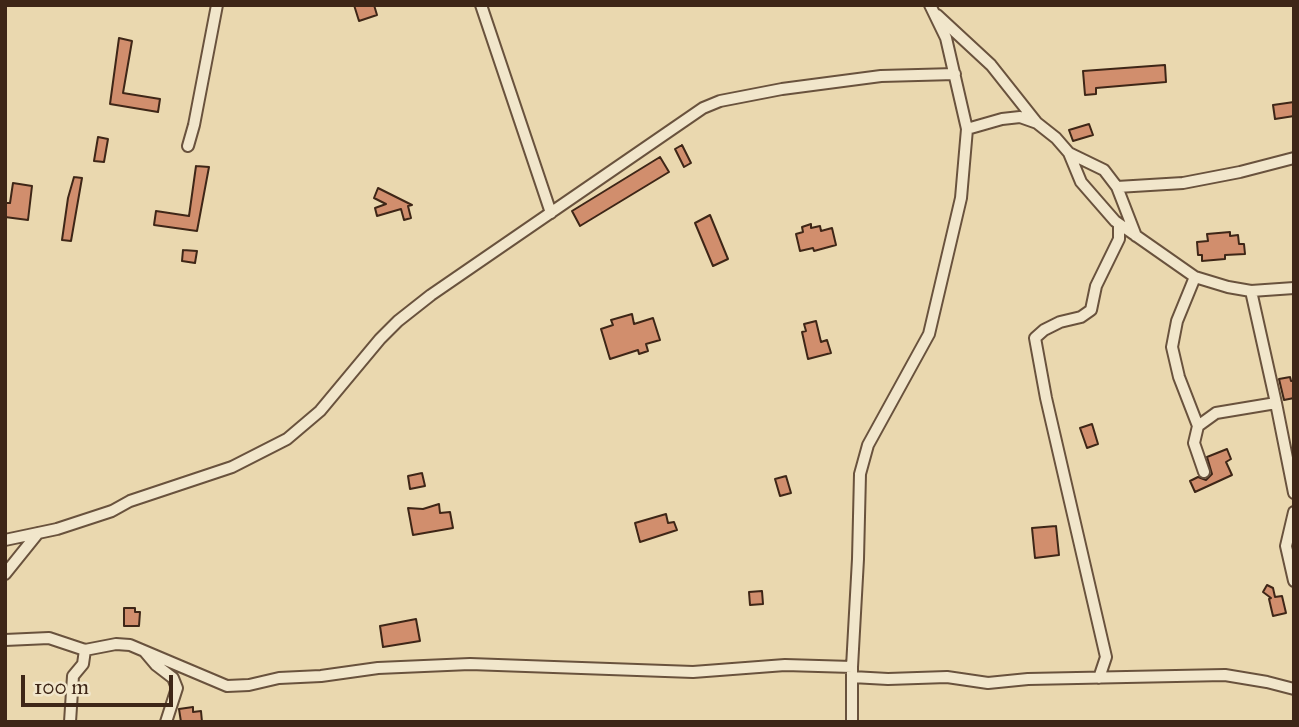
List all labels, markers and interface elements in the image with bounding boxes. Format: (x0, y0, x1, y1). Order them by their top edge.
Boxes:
scale bar (24, 660, 177, 704)
text: 100 m (34, 674, 89, 700)

